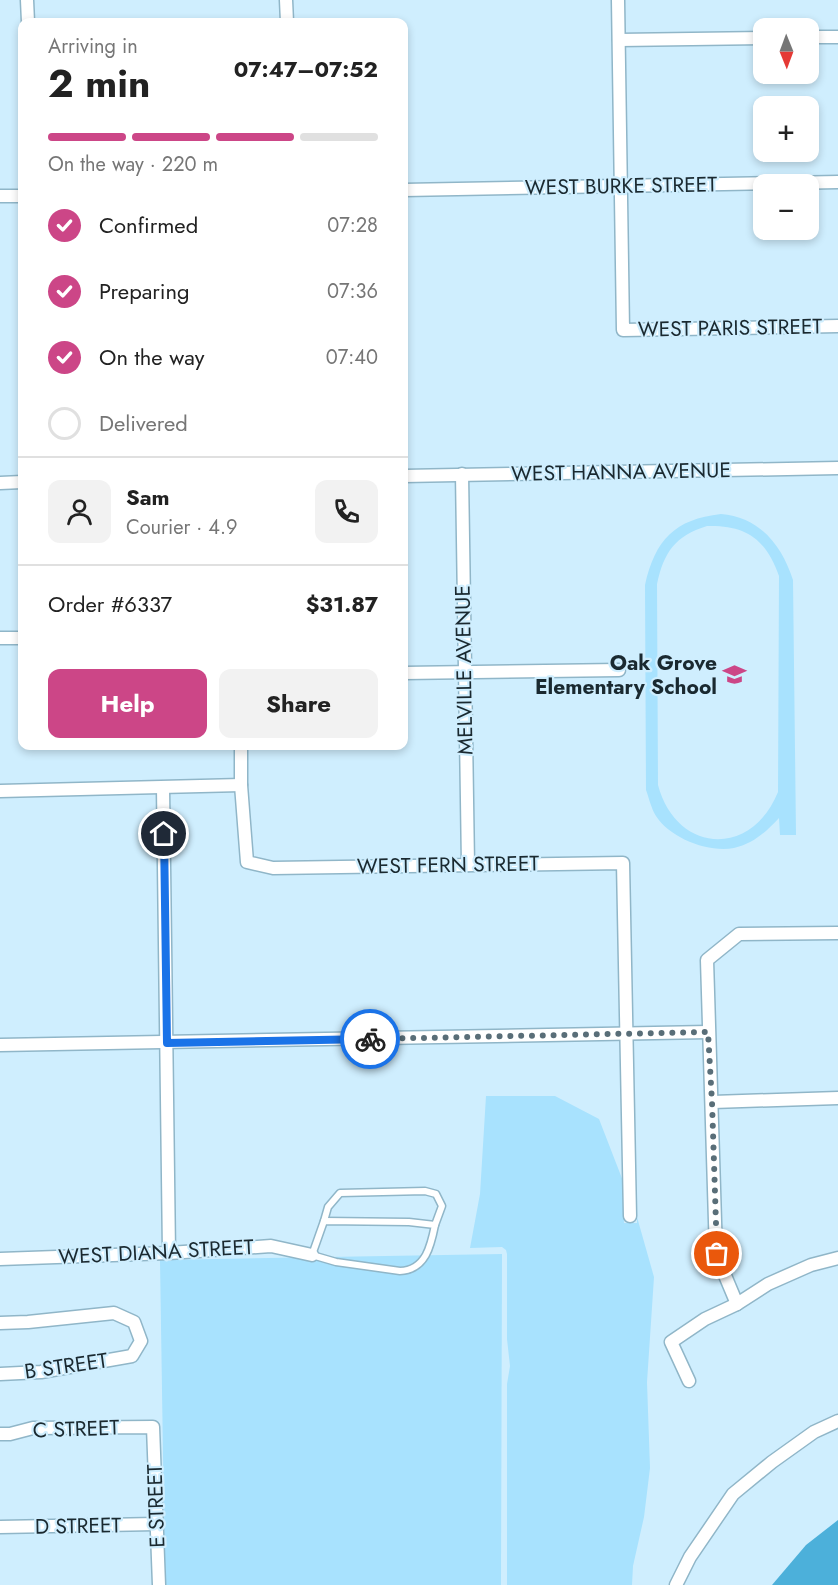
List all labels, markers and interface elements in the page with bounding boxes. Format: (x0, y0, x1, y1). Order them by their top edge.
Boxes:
north arrow (753, 18, 819, 84)
map controls (753, 18, 819, 240)
text: Arriving in (48, 32, 138, 61)
text: 07:47–07:52 (234, 53, 378, 85)
text: 2 min (48, 55, 150, 112)
button: + (753, 96, 819, 162)
text: On the way · 220 m (48, 150, 218, 179)
street label: WEST BURKE STREET (525, 169, 718, 203)
button: − (753, 174, 819, 240)
icon: check (48, 209, 81, 242)
text: Confirmed (99, 209, 198, 241)
text: 07:28 (327, 211, 378, 240)
icon: check (48, 275, 81, 308)
text: Preparing (99, 275, 190, 307)
text: 07:36 (327, 277, 378, 306)
street label: WEST PARIS STREET (638, 311, 823, 345)
icon: check (48, 341, 81, 374)
text: On the way (99, 341, 204, 373)
text: 07:40 (326, 343, 378, 372)
text: Delivered (99, 407, 188, 439)
street label: WEST HANNA AVENUE (511, 455, 731, 489)
button: person (48, 480, 111, 543)
button: phone (315, 480, 378, 543)
text: Sam (126, 481, 170, 513)
text: Courier · 4.9 (126, 513, 238, 542)
street label: MELVILLE AVENUE (448, 585, 480, 755)
text: Order #6337 (48, 588, 172, 620)
text: $31.87 (306, 588, 378, 620)
place label: Oak Grove Elementary School (535, 648, 717, 702)
school or university icon: Oak Grove Elementary School (722, 662, 748, 688)
button: Help (48, 669, 207, 738)
button: Share (219, 669, 378, 738)
pin (138, 808, 189, 859)
icon: home (147, 817, 180, 850)
street label: WEST FERN STREET (357, 848, 540, 882)
courier (340, 1009, 400, 1069)
icon: bike (354, 1023, 387, 1056)
pin (691, 1228, 742, 1279)
street label: WEST DIANA STREET (58, 1232, 255, 1272)
icon: bag (700, 1237, 733, 1270)
street label: B STREET (22, 1345, 110, 1387)
street label: C STREET (32, 1412, 120, 1446)
street label: E STREET (140, 1463, 172, 1548)
street label: D STREET (35, 1510, 122, 1542)

